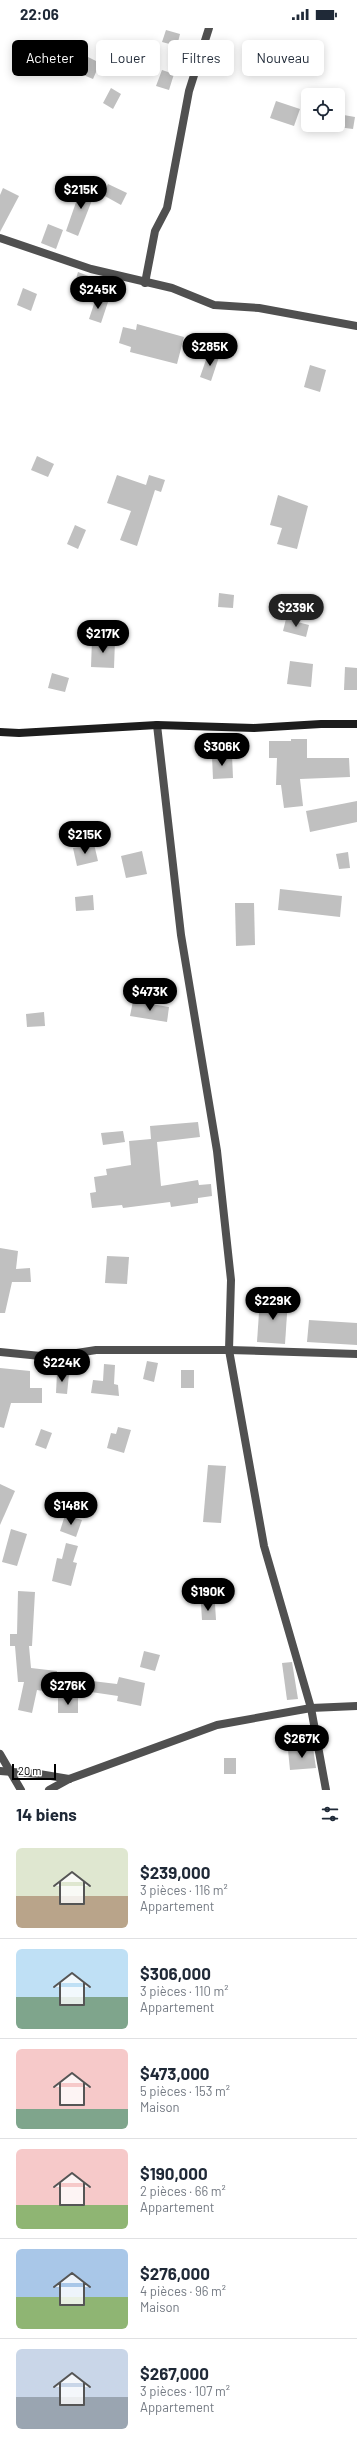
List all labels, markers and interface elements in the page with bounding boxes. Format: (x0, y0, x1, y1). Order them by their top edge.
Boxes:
text: 22:06 (20, 5, 59, 23)
chip: Acheter (12, 40, 88, 76)
chip: Louer (96, 40, 160, 76)
chip: Filtres (168, 40, 234, 76)
chip: Nouveau (242, 40, 324, 76)
map controls (301, 88, 345, 132)
button: locate (301, 88, 345, 132)
pin: $215K (53, 176, 109, 210)
text: $215K (64, 181, 98, 197)
pin: $245K (70, 276, 126, 310)
text: $245K (79, 281, 117, 297)
pin: $285K (182, 333, 238, 367)
text: $285K (192, 338, 228, 354)
pin: $239K (268, 594, 324, 628)
text: $239K (278, 599, 314, 615)
pin: $217K (75, 620, 131, 654)
text: $217K (86, 625, 120, 641)
pin: $306K (194, 733, 250, 767)
text: $306K (204, 738, 241, 754)
pin: $215K (57, 821, 113, 855)
text: $215K (68, 826, 102, 842)
pin: $473K (122, 978, 178, 1012)
text: $473K (132, 983, 168, 999)
pin: $229K (245, 1287, 301, 1321)
text: $229K (254, 1292, 292, 1308)
pin: $224K (34, 1349, 90, 1383)
text: $224K (43, 1354, 81, 1370)
pin: $148K (43, 1492, 99, 1526)
text: $148K (53, 1497, 89, 1513)
pin: $190K (180, 1578, 236, 1612)
text: $190K (191, 1583, 225, 1599)
pin: $276K (40, 1672, 96, 1706)
text: $276K (50, 1677, 86, 1693)
pin: $267K (274, 1725, 330, 1759)
text: $267K (284, 1730, 320, 1746)
scale bar (12, 1762, 56, 1781)
text: 20 m (18, 1764, 41, 1777)
icon: filters (319, 1803, 341, 1825)
text: 14 biens (16, 1804, 77, 1824)
text: $239,000 (140, 1862, 210, 1882)
icon: home (48, 1864, 96, 1912)
text: 3 pièces · 116 m² (140, 1882, 228, 1898)
text: Appartement (140, 1898, 215, 1914)
text: $306,000 (140, 1963, 211, 1983)
icon: home (48, 1965, 96, 2013)
text: 3 pièces · 110 m² (140, 1983, 229, 1999)
text: Appartement (140, 1999, 215, 2015)
text: $473,000 (140, 2063, 210, 2083)
icon: home (48, 2065, 96, 2113)
text: 5 pièces · 153 m² (140, 2083, 230, 2099)
text: Maison (140, 2099, 180, 2115)
text: $190,000 (140, 2163, 208, 2183)
icon: home (48, 2165, 96, 2213)
text: 2 pièces · 66 m² (140, 2183, 226, 2199)
text: Appartement (140, 2199, 215, 2215)
text: $276,000 (140, 2263, 210, 2283)
icon: home (48, 2265, 96, 2313)
text: 4 pièces · 96 m² (140, 2283, 226, 2299)
text: Maison (140, 2299, 180, 2315)
text: $267,000 (140, 2363, 209, 2383)
icon: home (48, 2365, 96, 2413)
text: 3 pièces · 107 m² (140, 2383, 230, 2399)
text: Appartement (140, 2399, 215, 2415)

